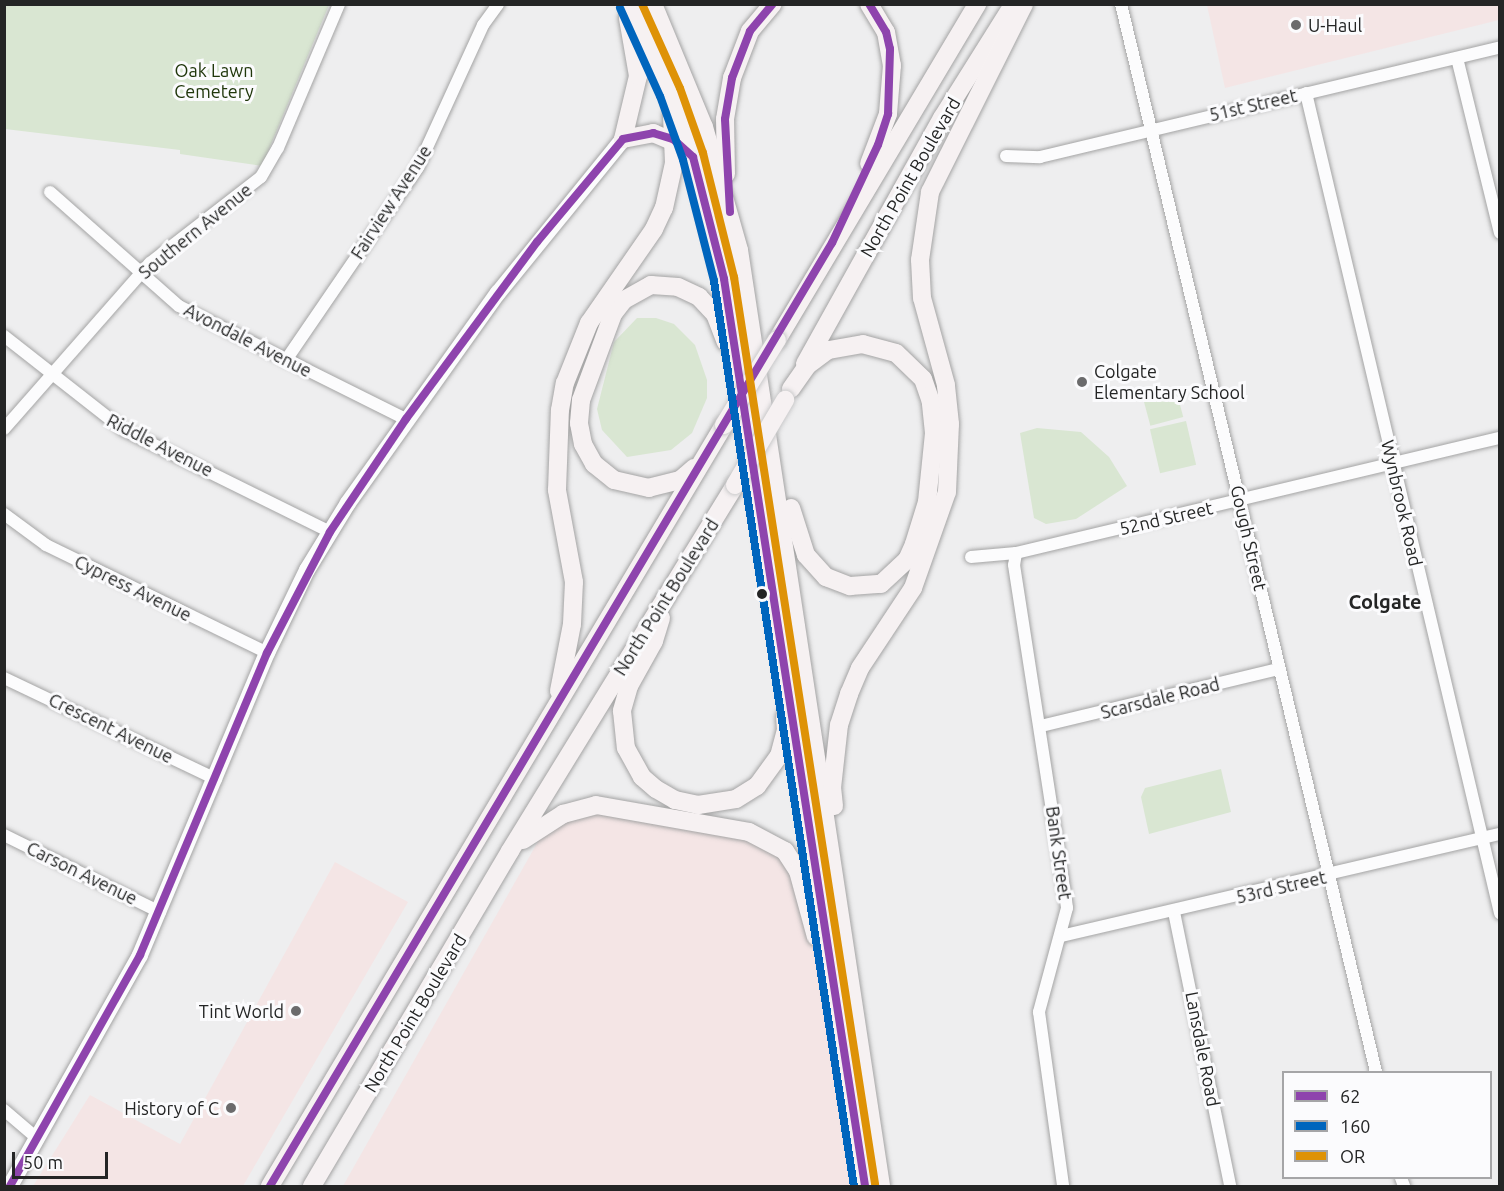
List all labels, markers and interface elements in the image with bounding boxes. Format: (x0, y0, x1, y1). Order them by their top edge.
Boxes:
place label: U-Haul (1308, 14, 1362, 36)
marker: U-Haul (1289, 18, 1303, 32)
park label: Oak Lawn Cemetery (174, 60, 254, 103)
street label: 51st Street (1207, 84, 1299, 126)
street label: North Point Boulevard (855, 93, 965, 261)
street label: Fairview Avenue (346, 141, 436, 263)
street label: Southern Avenue (134, 179, 256, 283)
street label: Avondale Avenue (181, 299, 315, 381)
place label: Colgate Elementary School (1094, 361, 1245, 404)
marker: Colgate Elementary School (1075, 375, 1089, 389)
street label: Riddle Avenue (103, 409, 217, 481)
street label: Wynbrook Road (1377, 438, 1427, 568)
street label: Gough Street (1226, 483, 1272, 593)
street label: 52nd Street (1117, 497, 1215, 539)
street label: North Point Boulevard (609, 515, 723, 679)
street label: Cypress Avenue (71, 550, 195, 626)
unlabelled marker (756, 588, 768, 600)
district label: Colgate (1348, 589, 1422, 613)
street label: Scarsdale Road (1098, 673, 1222, 723)
street label: Crescent Avenue (45, 688, 177, 768)
street label: Bank Street (1042, 805, 1076, 901)
street label: Carson Avenue (23, 837, 141, 909)
street label: 53rd Street (1234, 866, 1328, 908)
street label: North Point Boulevard (359, 930, 471, 1096)
street label: Lansdale Road (1181, 990, 1225, 1108)
place label: Tint World (199, 1000, 284, 1022)
marker: Tint World (289, 1004, 303, 1018)
legend (1282, 1071, 1492, 1179)
text: 62 (1340, 1086, 1360, 1106)
place label: History of C (124, 1097, 219, 1119)
marker: History of C (224, 1101, 238, 1115)
text: 160 (1340, 1116, 1370, 1136)
scale bar (15, 1140, 111, 1178)
text: OR (1340, 1146, 1365, 1166)
text: 50 m (23, 1152, 63, 1172)

